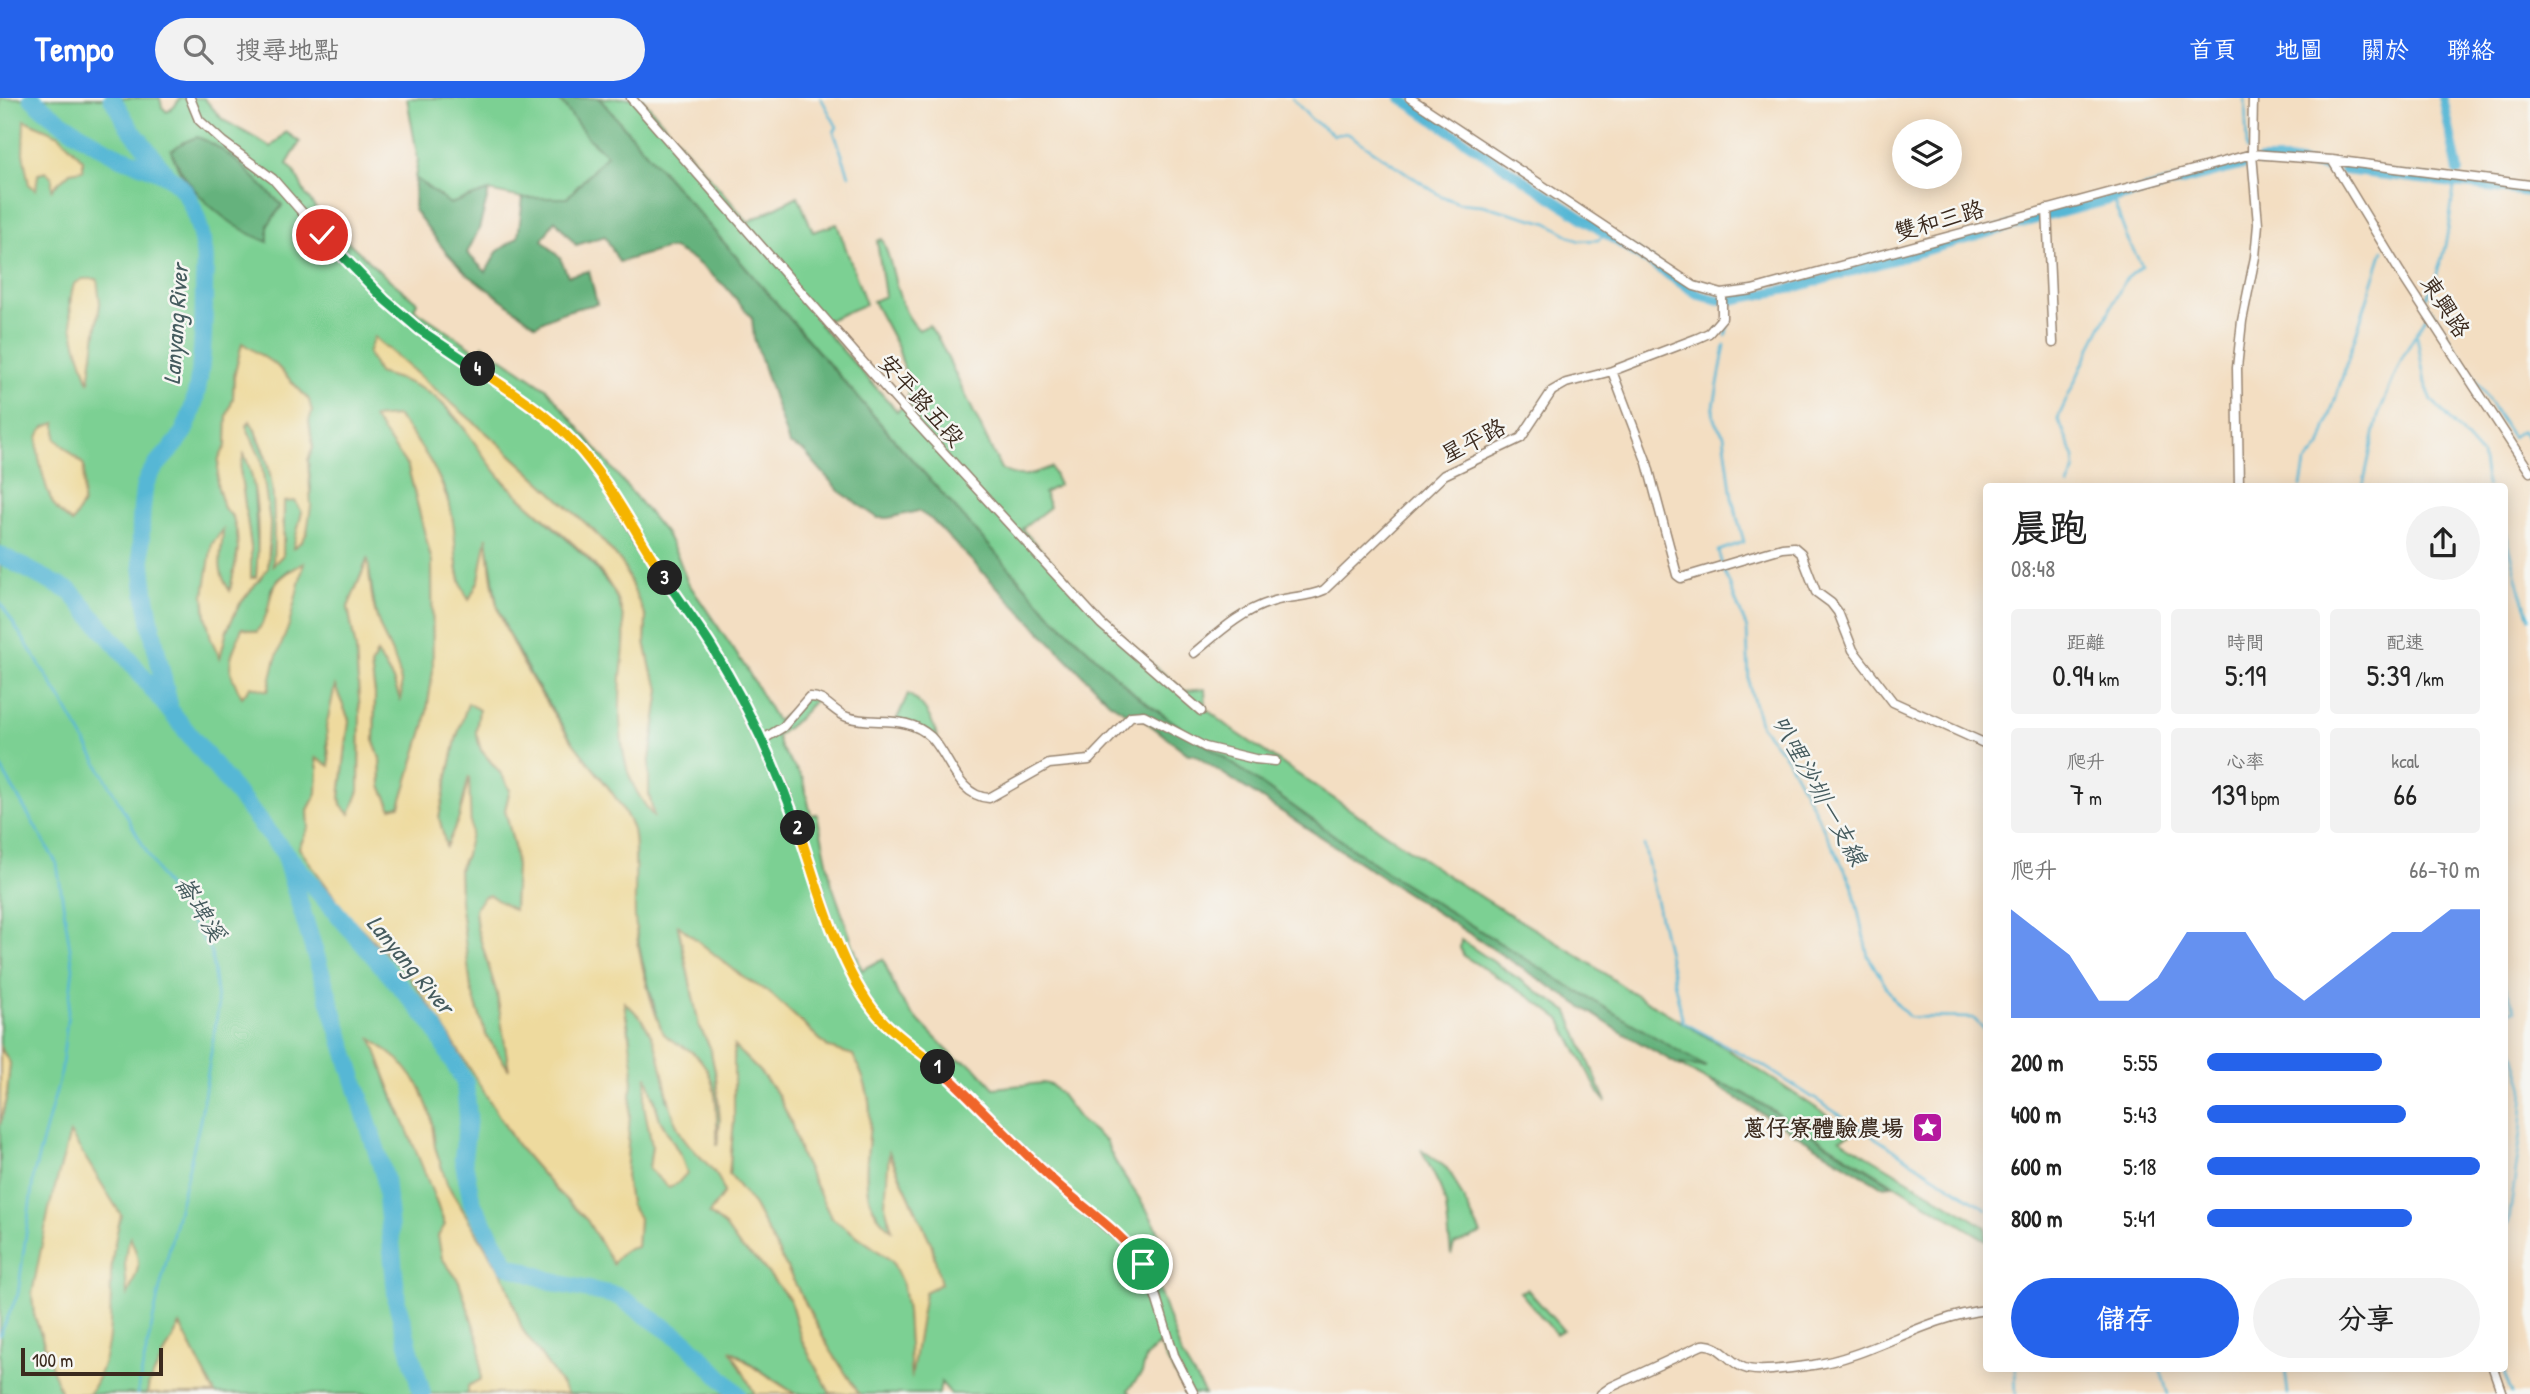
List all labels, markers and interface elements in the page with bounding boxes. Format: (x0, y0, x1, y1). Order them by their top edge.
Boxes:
search box (155, 18, 645, 81)
text: Tempo (35, 27, 113, 71)
icon: search (179, 30, 217, 68)
text: 搜尋地點 (235, 32, 339, 67)
text: 首頁 (2189, 33, 2237, 65)
text: 地圖 (2275, 33, 2323, 65)
text: 關於 (2361, 33, 2409, 65)
text: 聯絡 (2447, 33, 2495, 65)
map controls (1892, 119, 1962, 189)
button: layers (1892, 119, 1962, 189)
street label: 雙和三路 (1891, 192, 1987, 248)
pin (292, 205, 352, 265)
icon: check (303, 216, 341, 254)
water label: Lanyang River (155, 260, 196, 385)
street label: 東興路 (2414, 269, 2478, 343)
street label: 安平路五段 (872, 347, 972, 453)
pin: 4 (461, 352, 496, 386)
text: 4 (474, 355, 481, 381)
street label: 星平路 (1435, 411, 1511, 469)
text: 晨跑 (2011, 501, 2087, 553)
button: share (2406, 506, 2480, 580)
text: 08:48 (2011, 553, 2055, 584)
pin: 3 (648, 560, 682, 596)
text: 3 (660, 564, 669, 590)
text: 距離 (2067, 629, 2105, 655)
text: 時間 (2226, 629, 2265, 655)
text: 配速 (2386, 629, 2424, 655)
text: 0.94 (2052, 655, 2094, 695)
text: 5:19 (2225, 655, 2266, 695)
text: 5:39 (2367, 655, 2411, 695)
text: km (2094, 666, 2119, 692)
text: /km (2411, 666, 2444, 692)
water label: 叭哩沙圳一支線 (1765, 709, 1876, 873)
text: 爬升 (2067, 748, 2105, 774)
text: 心率 (2226, 748, 2265, 774)
text: kcal (2391, 748, 2419, 774)
text: 7 (2070, 774, 2085, 814)
text: 139 (2211, 774, 2247, 814)
text: 66 (2393, 774, 2417, 814)
text: m (2085, 785, 2102, 811)
text: bpm (2247, 785, 2280, 811)
pin: 2 (780, 810, 816, 846)
text: 2 (793, 814, 802, 840)
text: 爬升 (2011, 854, 2057, 885)
text: 66–70 m (2409, 854, 2480, 885)
water label: 崙埤溪 (168, 869, 235, 949)
water label: Lanyang River (359, 908, 464, 1023)
text: 200 m (2011, 1047, 2063, 1078)
text: 5:55 (2123, 1047, 2158, 1078)
pin: 1 (920, 1049, 956, 1084)
text: 1 (934, 1053, 941, 1079)
text: 400 m (2011, 1099, 2061, 1130)
text: 5:43 (2123, 1099, 2157, 1130)
place icon: 蔥仔寮體驗農場 (1910, 1110, 1944, 1144)
place label: 蔥仔寮體驗農場 (1743, 1112, 1904, 1143)
text: 600 m (2011, 1151, 2062, 1182)
text: 5:18 (2123, 1151, 2156, 1182)
text: 800 m (2011, 1203, 2063, 1234)
text: 5:41 (2123, 1203, 2155, 1234)
pin (1113, 1234, 1173, 1294)
icon: arrive (1124, 1245, 1162, 1283)
button: 儲存 (2011, 1278, 2239, 1358)
button: 分享 (2253, 1278, 2480, 1358)
scale bar (21, 1345, 163, 1377)
text: 100 m (32, 1347, 73, 1373)

